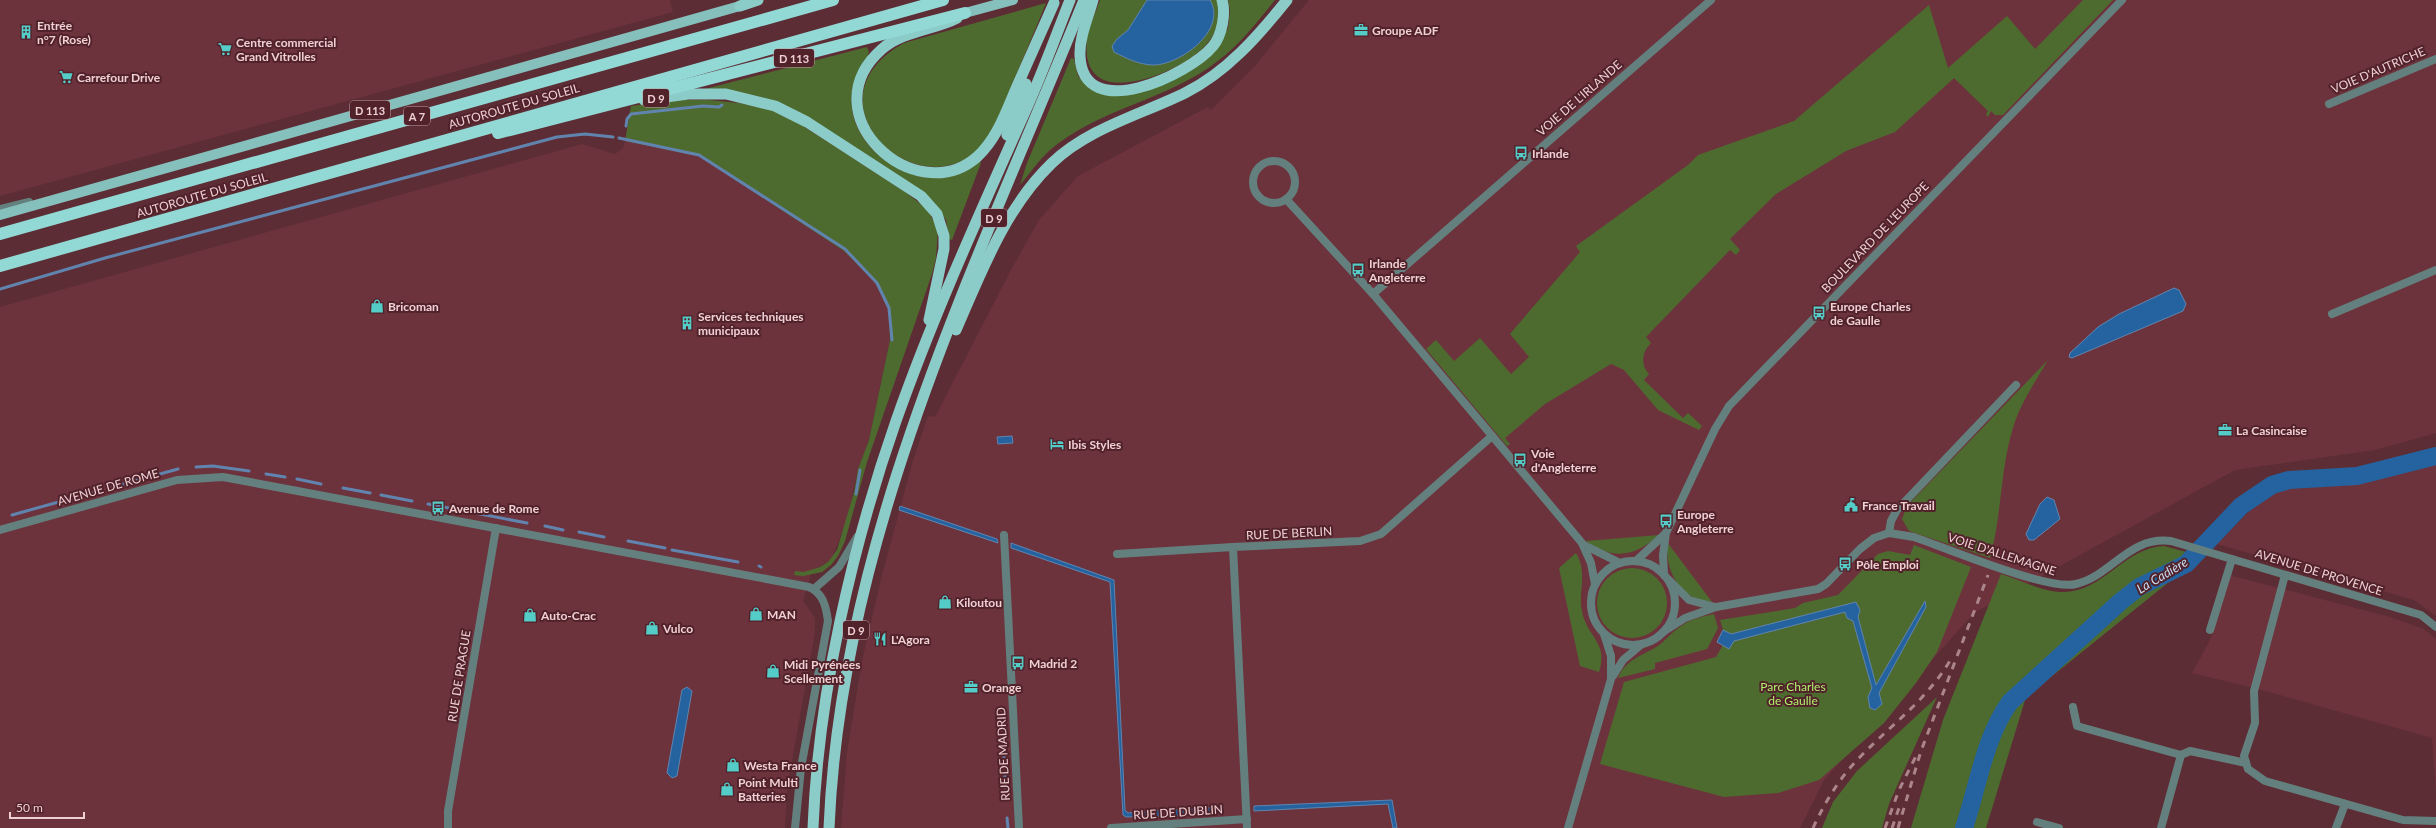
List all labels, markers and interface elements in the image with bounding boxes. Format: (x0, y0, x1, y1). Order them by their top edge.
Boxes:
place label: Entrée n°7 (Rose) (37, 18, 91, 47)
office icon: Groupe ADF (1353, 22, 1369, 38)
place label: Groupe ADF (1372, 23, 1439, 38)
building icon: Entrée n°7 (Rose) (18, 24, 34, 40)
place label: Centre commercial Grand Vitrolles (236, 35, 336, 64)
supermarket icon: Centre commercial Grand Vitrolles (217, 41, 233, 57)
street label: VOIE D'AUTRICHE (2329, 43, 2427, 97)
road number: D 113 (774, 49, 814, 67)
street label: VOIE DE L'IRLANDE (1533, 57, 1625, 139)
supermarket icon: Carrefour Drive (58, 69, 74, 85)
place label: Carrefour Drive (77, 70, 161, 85)
street label: AUTOROUTE DU SOLEIL (447, 80, 581, 132)
road number: D 9 (643, 89, 669, 107)
road number: D 113 (350, 101, 390, 119)
road number: A 7 (404, 107, 430, 125)
bus stop icon: Irlande (1513, 145, 1529, 161)
place label: Irlande (1532, 146, 1570, 161)
street label: AUTOROUTE DU SOLEIL (135, 169, 269, 221)
street label: BOULEVARD DE L'EUROPE (1818, 178, 1932, 295)
road number: D 9 (981, 209, 1007, 227)
place label: Irlande Angleterre (1368, 256, 1426, 285)
bus stop icon: Irlande Angleterre (1350, 262, 1366, 278)
shop icon: Bricoman (369, 298, 385, 314)
place label: Bricoman (388, 299, 439, 314)
place label: Europe Charles de Gaulle (1830, 299, 1911, 328)
bus stop icon: Europe Charles de Gaulle (1811, 305, 1827, 321)
place label: Services techniques municipaux (698, 309, 804, 338)
building icon: Services techniques municipaux (679, 315, 695, 331)
office icon: La Casincaise (2217, 422, 2233, 438)
place label: La Casincaise (2236, 423, 2308, 438)
hotel icon: Ibis Styles (1049, 436, 1065, 452)
place label: Ibis Styles (1068, 437, 1121, 452)
place label: Voie d'Angleterre (1530, 446, 1597, 475)
bus stop icon: Voie d'Angleterre (1512, 452, 1528, 468)
street label: AVENUE DE ROME (56, 465, 160, 509)
public building icon: France Travail (1843, 497, 1859, 513)
place label: France Travail (1862, 498, 1935, 513)
bus stop icon: Avenue de Rome (430, 500, 446, 516)
place label: Avenue de Rome (448, 501, 540, 516)
place label: Europe Angleterre (1676, 507, 1734, 536)
bus stop icon: Europe Angleterre (1658, 513, 1674, 529)
street label: RUE DE BERLIN (1246, 523, 1332, 543)
street label: VOIE D'ALLEMAGNE (1946, 529, 2058, 579)
street label: AVENUE DE PROVENCE (2253, 545, 2385, 599)
water label: La Cadière (2134, 554, 2190, 596)
bus stop icon: Pôle Emploi (1837, 556, 1853, 572)
place label: Pôle Emploi (1856, 557, 1919, 572)
shop icon: Kiloutou (937, 594, 953, 610)
place label: Kiloutou (956, 595, 1002, 610)
shop icon: MAN (748, 606, 764, 622)
shop icon: Auto-Crac (522, 607, 538, 623)
place label: MAN (767, 607, 796, 622)
place label: Auto-Crac (540, 608, 596, 623)
shop icon: Vulco (644, 620, 660, 636)
place label: Vulco (662, 621, 693, 636)
road number: D 9 (843, 621, 869, 639)
street label: RUE DE PRAGUE (444, 629, 474, 723)
restaurant icon: L'Agora (872, 631, 888, 647)
place label: L'Agora (891, 632, 930, 647)
bus stop icon: Madrid 2 (1010, 655, 1026, 671)
place label: Madrid 2 (1029, 656, 1077, 671)
place label: Midi Pyrénées Scellement (784, 657, 860, 686)
shop icon: Midi Pyrénées Scellement (765, 663, 781, 679)
office icon: Orange (963, 679, 979, 695)
park label: Parc Charles de Gaulle (1760, 679, 1826, 708)
place label: Orange (982, 680, 1022, 695)
street label: RUE DE MADRID (993, 707, 1013, 801)
shop icon: Westa France (725, 757, 741, 773)
place label: Westa France (744, 758, 817, 773)
place label: Point Multi Batteries (738, 775, 798, 804)
shop icon: Point Multi Batteries (719, 781, 735, 797)
scale bar (10, 794, 84, 820)
text: 50 m (16, 800, 43, 815)
street label: RUE DE DUBLIN (1133, 801, 1223, 823)

